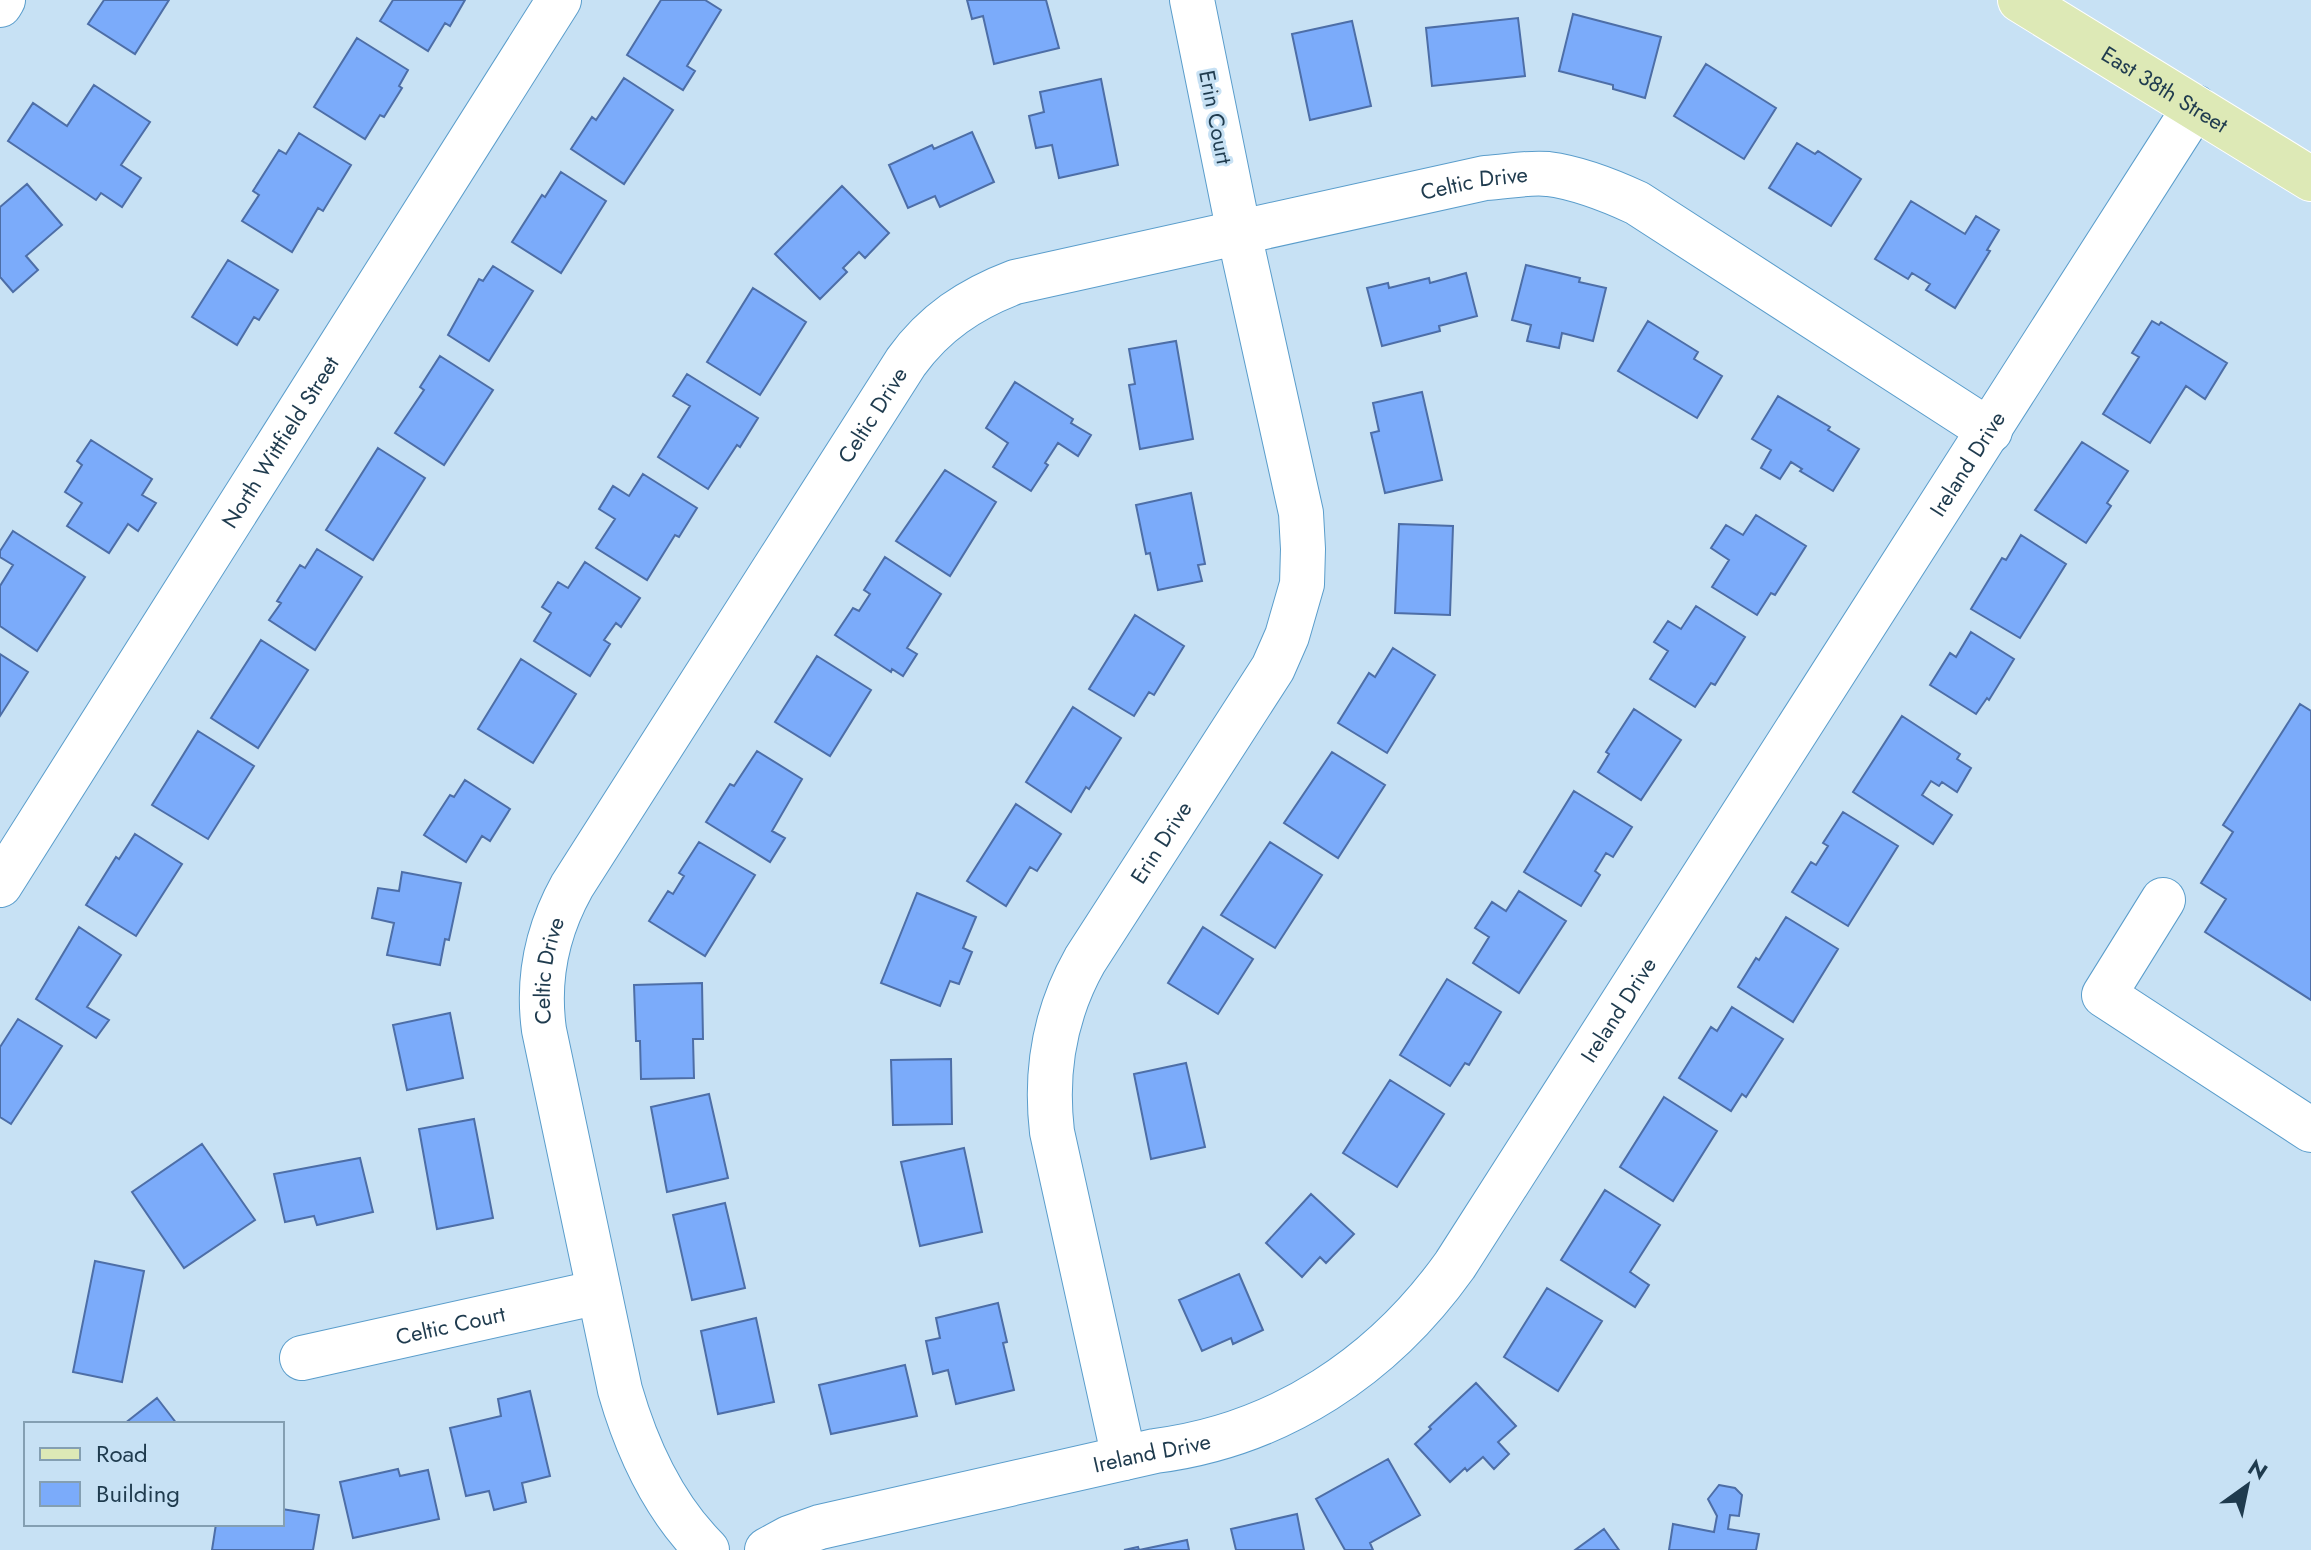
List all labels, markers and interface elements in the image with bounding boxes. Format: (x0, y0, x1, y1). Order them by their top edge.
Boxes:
street label: East 38th Street (2095, 38, 2235, 141)
street label: Erin Court (1191, 67, 1241, 167)
street label: Celtic Drive (1417, 158, 1529, 208)
street label: North Wittfield Street (213, 349, 347, 534)
street label: Celtic Drive (830, 361, 915, 469)
street label: Ireland Drive (1922, 405, 2013, 522)
street label: Erin Drive (1122, 795, 1199, 890)
street label: Celtic Drive (526, 912, 572, 1026)
street label: Ireland Drive (1573, 951, 1664, 1068)
street label: Celtic Court (393, 1297, 509, 1353)
legend (24, 1422, 284, 1526)
street label: Ireland Drive (1090, 1425, 1214, 1481)
text: Road (96, 1436, 148, 1471)
north arrow (2207, 1446, 2287, 1526)
text: N (2242, 1451, 2274, 1487)
text: Building (96, 1476, 180, 1511)

